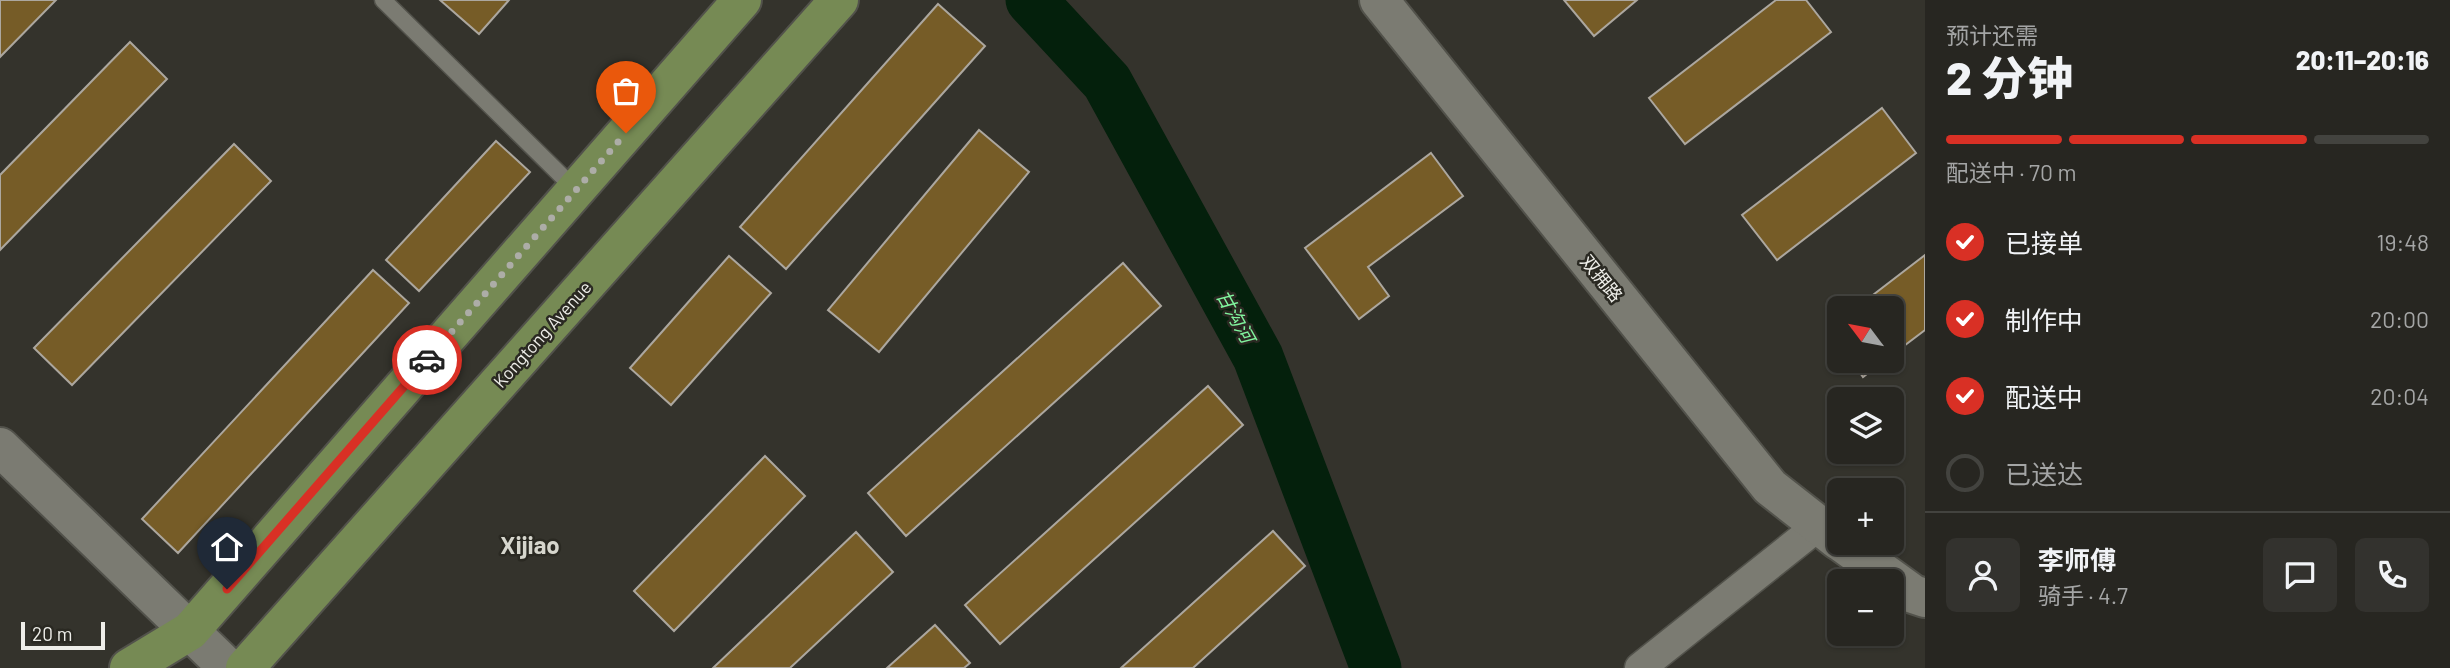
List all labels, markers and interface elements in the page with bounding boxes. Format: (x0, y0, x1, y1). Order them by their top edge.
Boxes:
text: 预计还需 (1946, 21, 2038, 49)
text: 20:11–20:16 (2296, 44, 2429, 75)
text: 2 分钟 (1946, 49, 2073, 104)
pin (596, 61, 656, 133)
icon: bag (607, 72, 645, 110)
text: 配送中 · 70 m (1946, 158, 2077, 186)
icon: check (1946, 223, 1984, 261)
text: 已接单 (2005, 227, 2083, 258)
text: 19:48 (2377, 228, 2429, 256)
street label: 双拥路 (1576, 250, 1628, 306)
street label: Kongtong Avenue (488, 276, 596, 392)
water label: 甘沟河 (1212, 285, 1262, 350)
north arrow (1827, 296, 1904, 373)
map controls (1827, 296, 1904, 646)
icon: check (1946, 300, 1984, 338)
text: 制作中 (2005, 304, 2083, 335)
text: 20:00 (2370, 305, 2429, 333)
courier (392, 325, 462, 395)
icon: car (408, 341, 446, 379)
icon: check (1946, 377, 1984, 415)
text: 配送中 (2005, 381, 2083, 412)
text: 20:04 (2370, 382, 2429, 410)
button: layers (1827, 387, 1904, 464)
text: 已送达 (2005, 458, 2083, 489)
button: + (1827, 478, 1904, 555)
pin (197, 517, 257, 589)
icon: home (208, 528, 246, 566)
district label: Xijiao (500, 530, 560, 559)
button: person (1946, 538, 2020, 612)
button: chat (2263, 538, 2337, 612)
button: phone (2355, 538, 2429, 612)
text: 李师傅 (2038, 544, 2116, 575)
button: − (1827, 569, 1904, 646)
text: 骑手 · 4.7 (2038, 581, 2128, 609)
scale bar (21, 619, 105, 651)
text: 20 m (32, 622, 72, 645)

